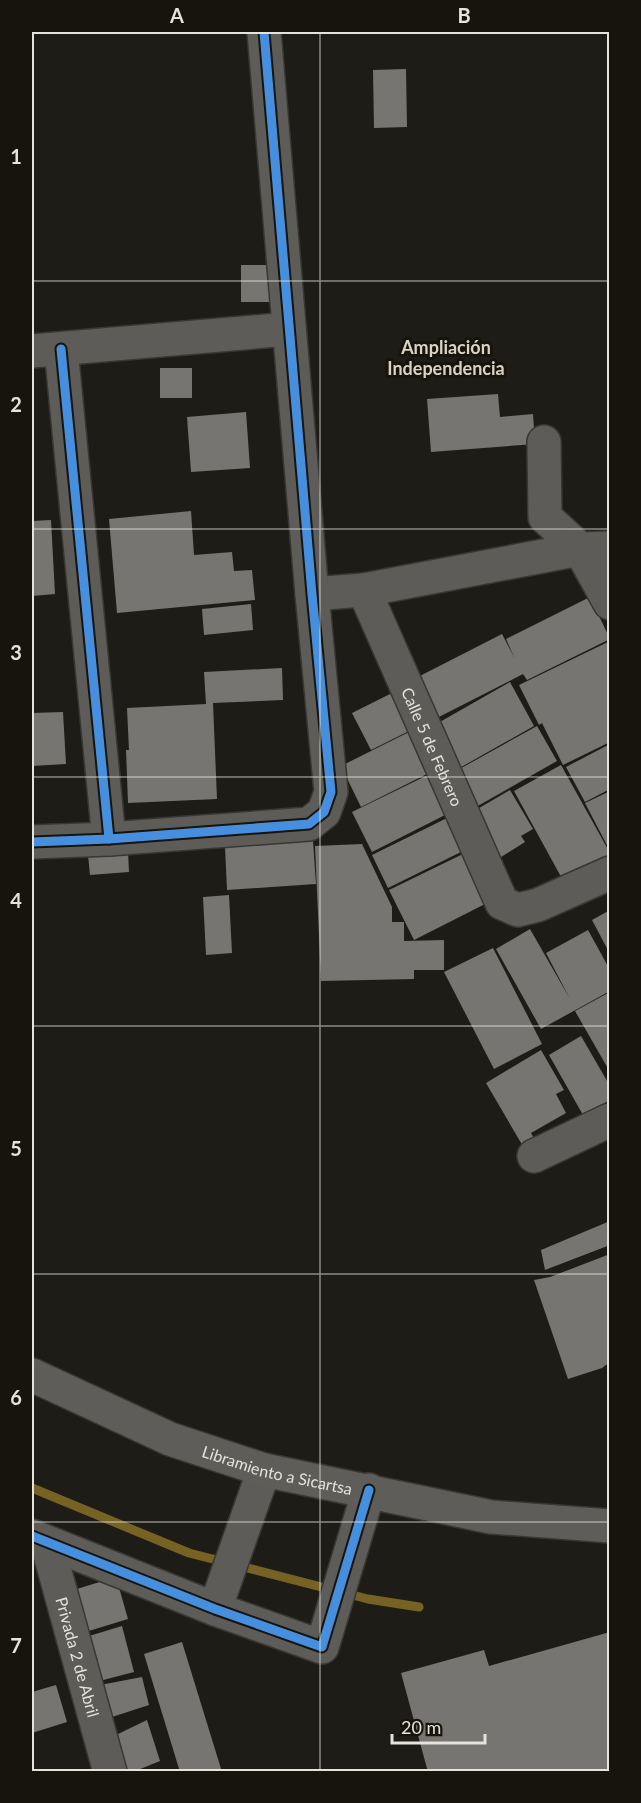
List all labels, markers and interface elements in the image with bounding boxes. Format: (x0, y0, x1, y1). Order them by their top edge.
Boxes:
text: A (169, 3, 184, 27)
text: B (457, 3, 471, 27)
text: 1 (10, 144, 22, 168)
district label: Ampliación Independencia (387, 336, 505, 379)
text: 2 (10, 392, 22, 416)
text: 3 (10, 640, 22, 664)
street label: Calle 5 de Febrero (398, 684, 468, 809)
text: 4 (10, 888, 22, 912)
text: 5 (10, 1136, 22, 1160)
text: 6 (10, 1385, 22, 1409)
street label: Libramiento a Sicartsa (200, 1441, 354, 1498)
street label: Privada 2 de Abril (53, 1595, 104, 1719)
text: 7 (10, 1633, 22, 1657)
scale bar (392, 1707, 485, 1745)
text: 20 m (401, 1716, 441, 1738)

